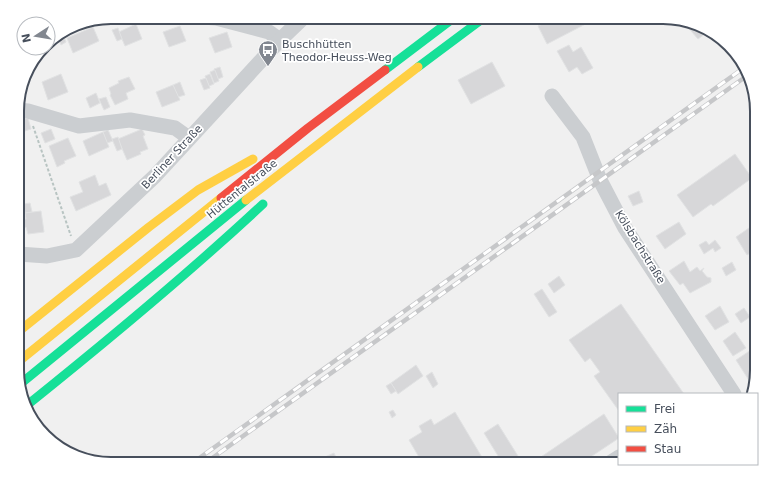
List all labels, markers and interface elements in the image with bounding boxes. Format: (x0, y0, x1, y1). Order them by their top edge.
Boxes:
north arrow (16, 16, 56, 56)
text: N (19, 32, 34, 44)
place label: Buschhütten Theodor-Heuss-Weg (281, 38, 392, 64)
bus stop icon: Buschhütten Theodor-Heuss-Weg (257, 39, 279, 67)
street label: Berliner Straße (139, 122, 205, 192)
street label: Hüttentalstraße (204, 157, 280, 221)
street label: Kölsbachstraße (612, 208, 668, 286)
legend (618, 393, 758, 465)
text: Frei (654, 402, 675, 416)
text: Zäh (654, 422, 677, 436)
text: Stau (654, 442, 681, 456)

